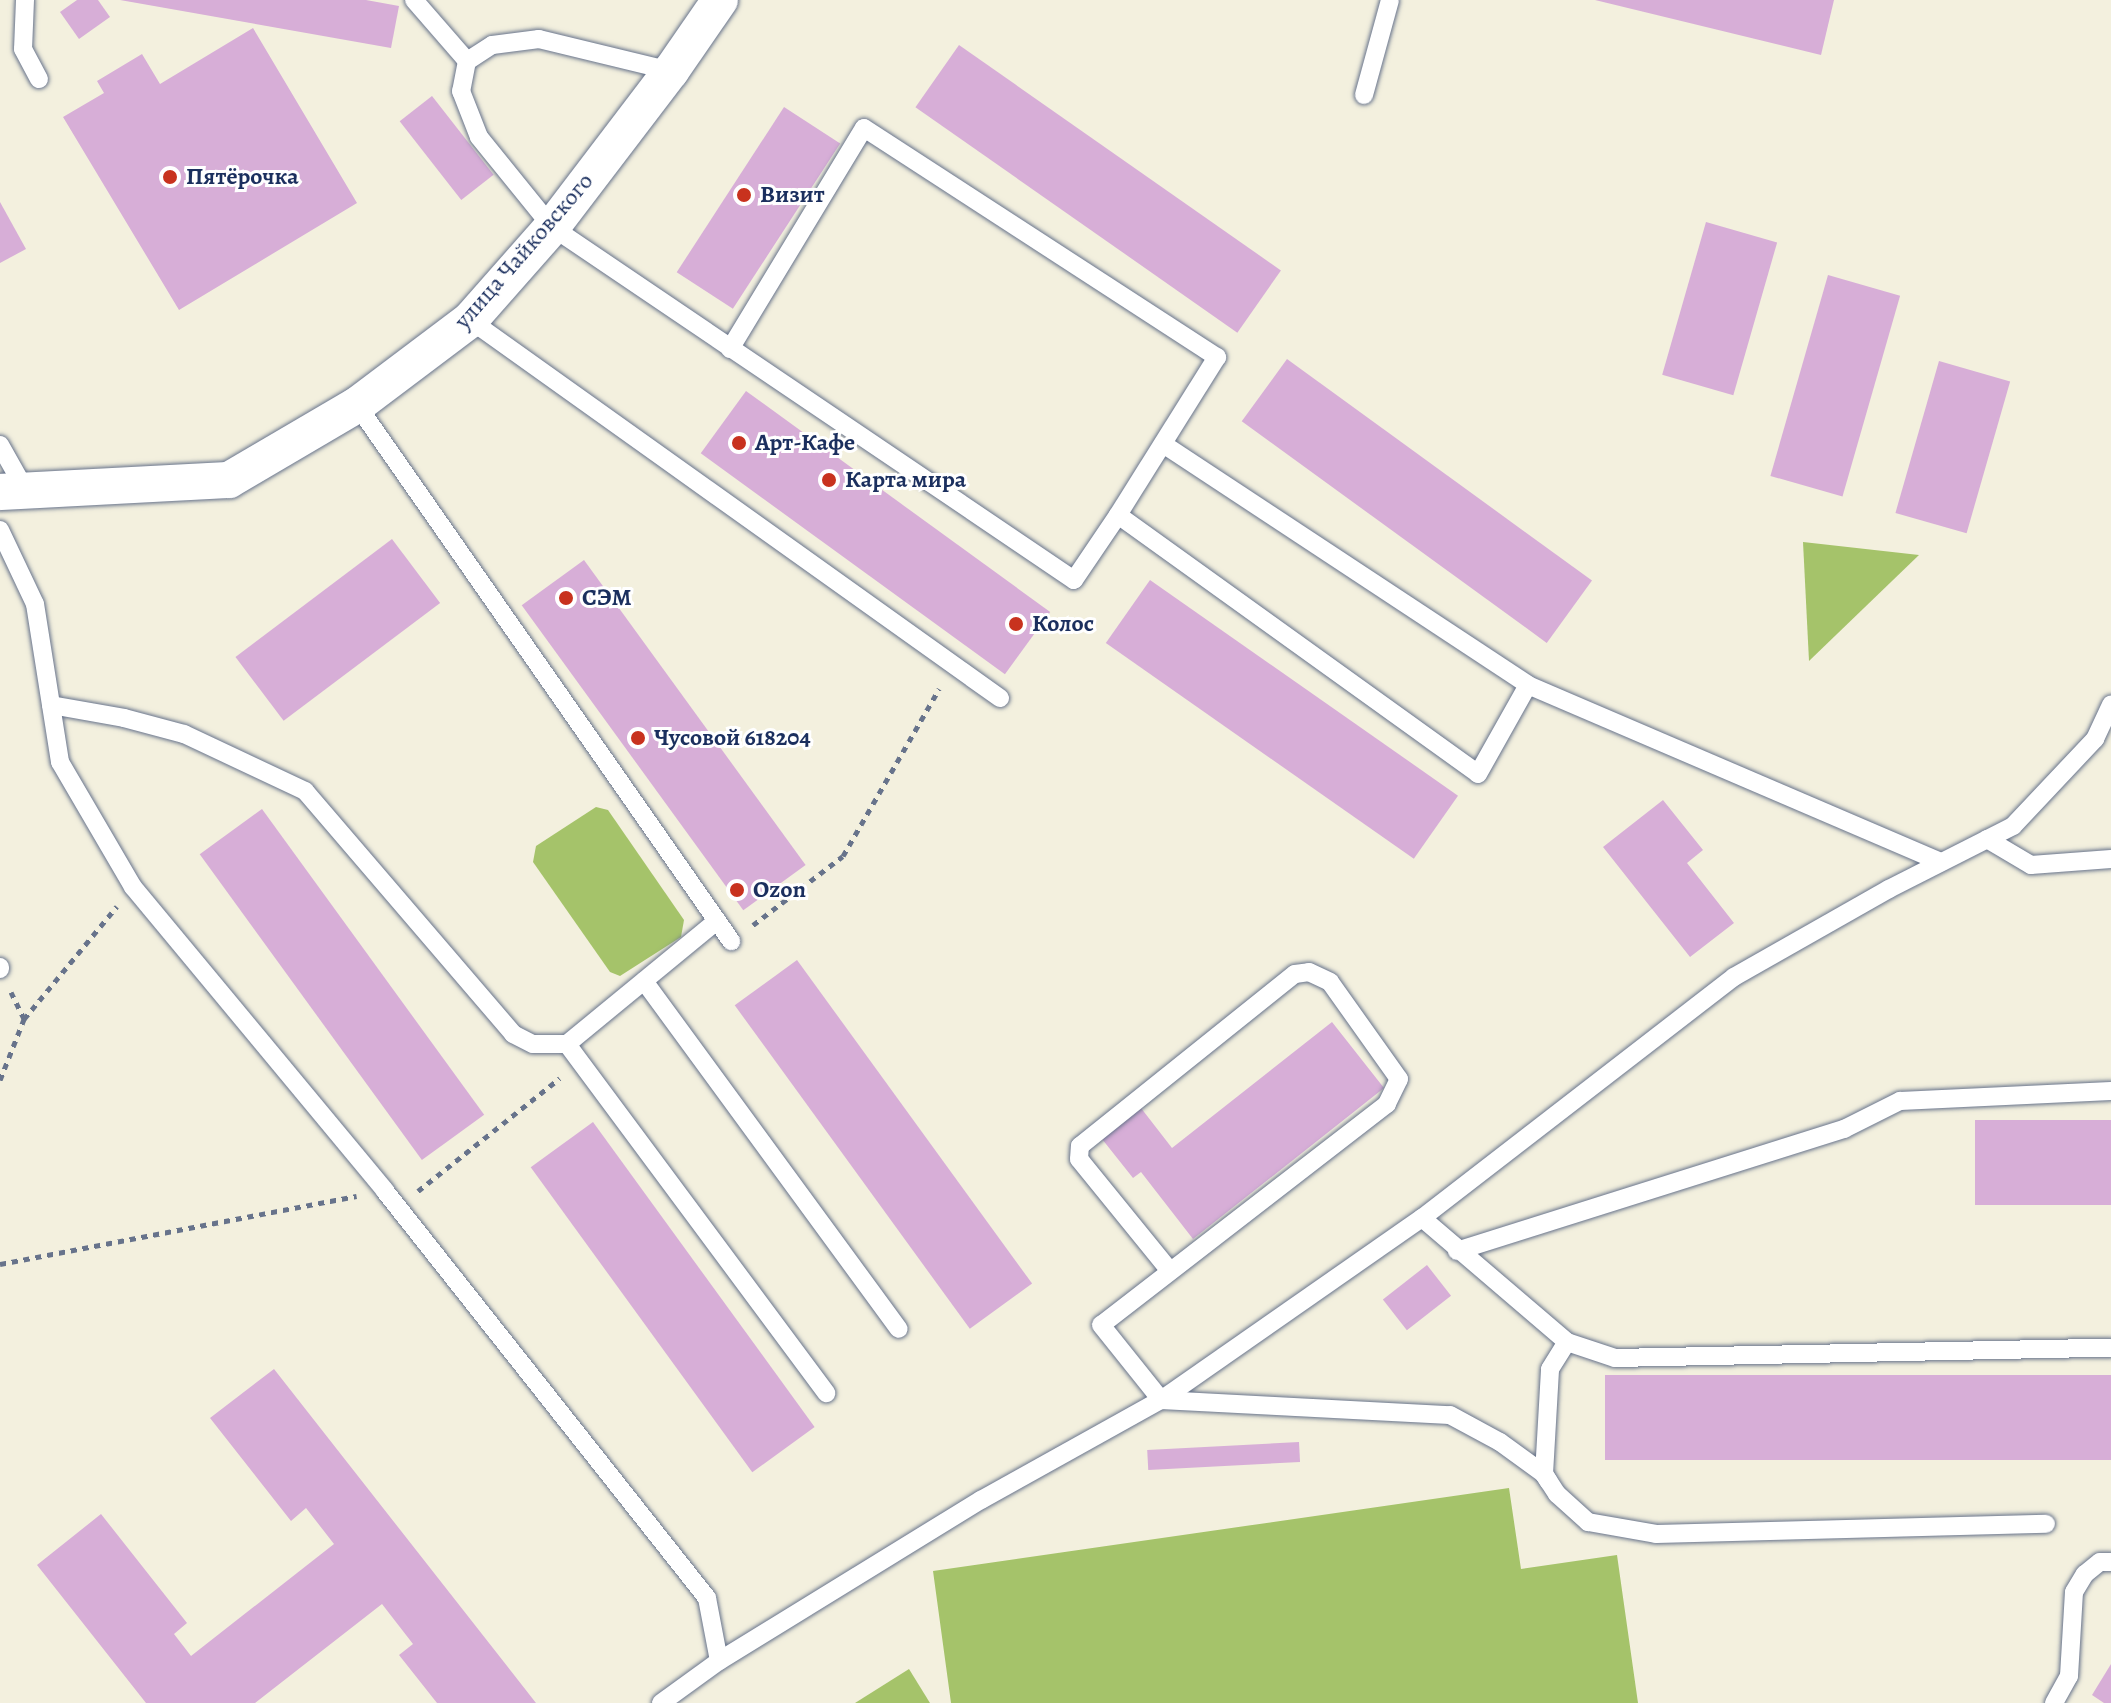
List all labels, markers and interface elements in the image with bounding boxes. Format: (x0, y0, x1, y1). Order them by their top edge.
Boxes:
place label: Пятёрочка (186, 163, 299, 191)
street label: улица Чайковского (448, 167, 600, 335)
marker: Пятёрочка (161, 168, 179, 186)
place label: Визит (760, 181, 825, 209)
marker: Визит (735, 186, 753, 204)
place label: Арт-Кафе (755, 429, 855, 457)
marker: Арт-Кафе (730, 434, 748, 452)
place label: Карта мира (845, 466, 966, 494)
marker: Карта мира (820, 471, 838, 489)
place label: СЭМ (582, 584, 632, 612)
marker: СЭМ (557, 589, 575, 607)
place label: Колос (1032, 610, 1094, 638)
marker: Колос (1007, 615, 1025, 633)
place label: Чусовой 618204 (654, 724, 811, 752)
marker: Чусовой 618204 (629, 729, 647, 747)
place label: Ozon (753, 876, 806, 904)
marker: Ozon (728, 881, 746, 899)

